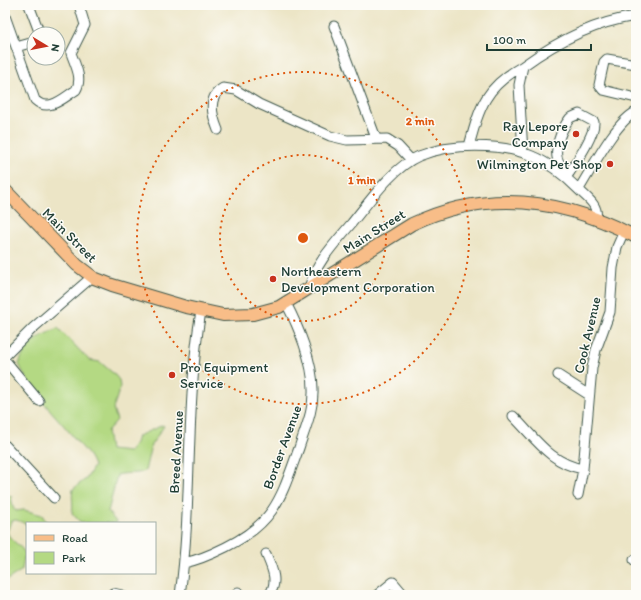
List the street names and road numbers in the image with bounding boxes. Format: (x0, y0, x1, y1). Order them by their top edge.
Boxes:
street label: Main Street (39, 204, 101, 266)
street label: Main Street (340, 206, 409, 257)
street label: Cook Avenue (570, 295, 605, 375)
street label: Border Avenue (259, 402, 306, 492)
street label: Breed Avenue (166, 410, 187, 494)

